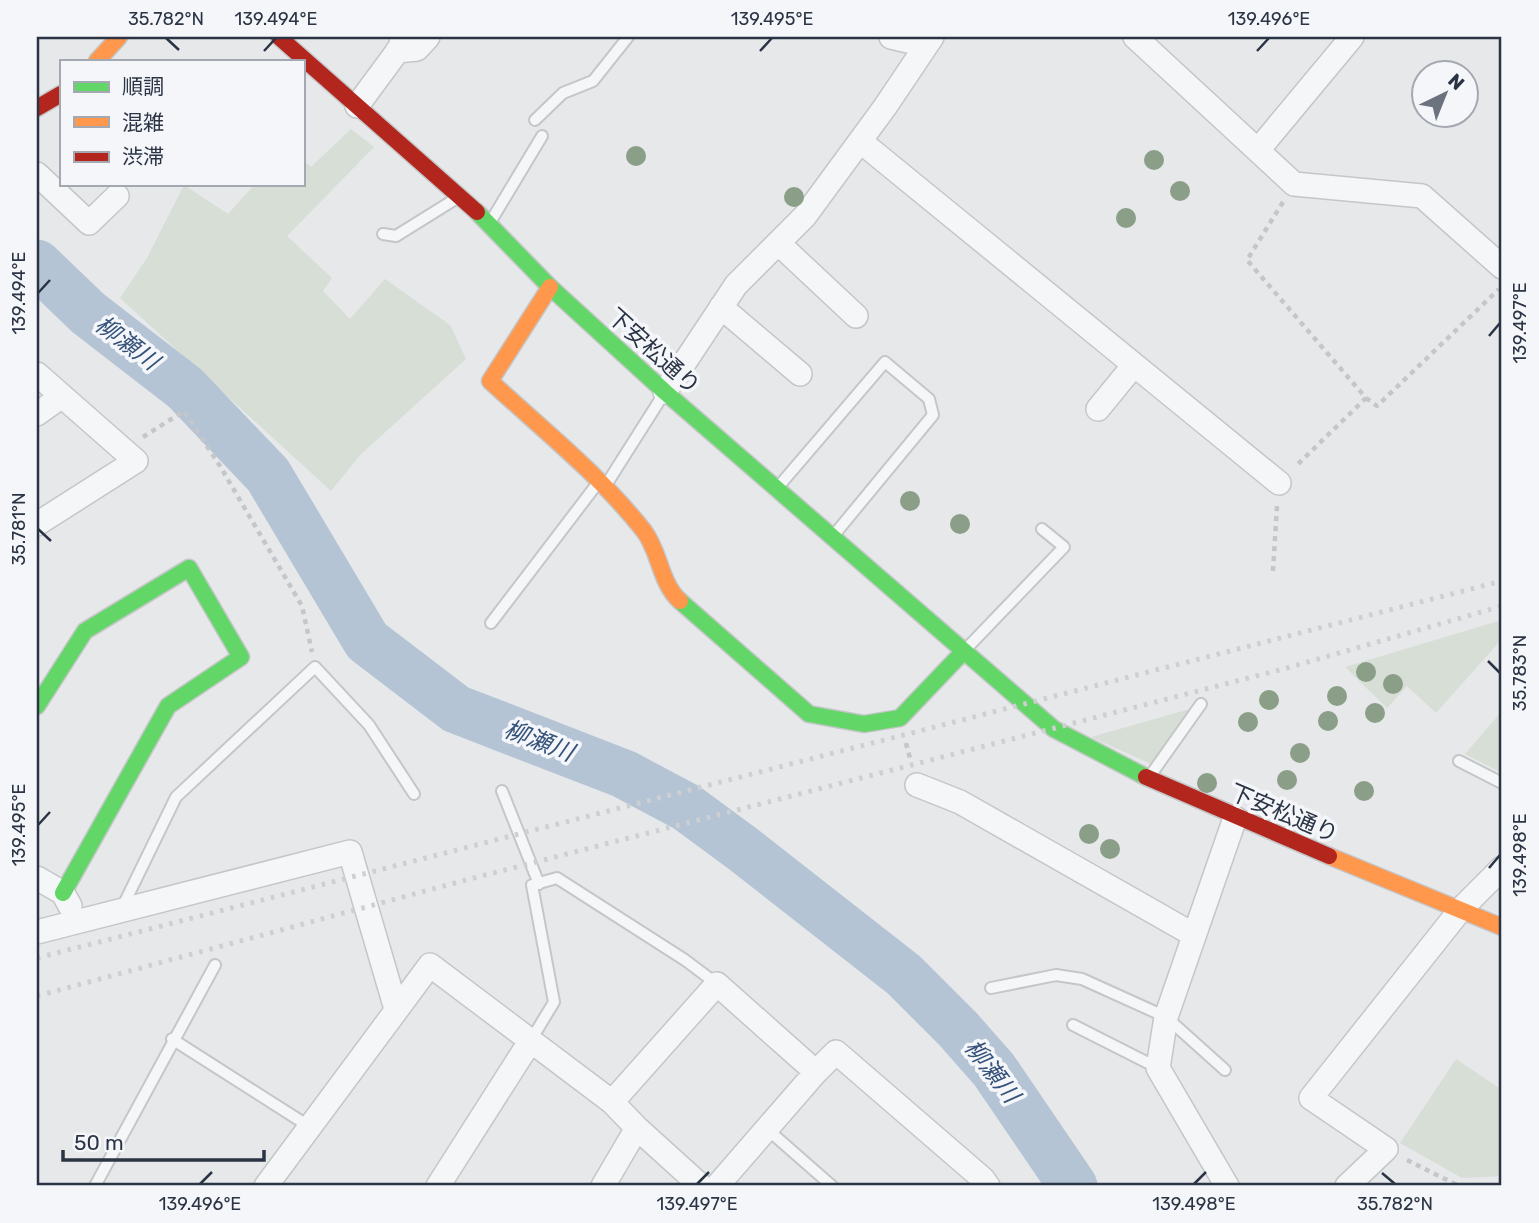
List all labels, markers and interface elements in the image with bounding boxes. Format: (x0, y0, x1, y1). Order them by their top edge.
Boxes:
text: 35.782°N (128, 8, 204, 30)
text: 139.494°E (235, 8, 317, 30)
text: 139.495°E (731, 8, 813, 30)
text: 139.496°E (1228, 8, 1310, 30)
legend (60, 60, 304, 186)
north arrow (1410, 60, 1480, 130)
text: N (1443, 69, 1469, 95)
text: 順調 (122, 74, 164, 99)
text: 混雑 (122, 110, 164, 135)
text: 渋滞 (122, 144, 164, 169)
text: 139.494°E (8, 252, 30, 334)
text: 139.497°E (1509, 282, 1531, 364)
street label: 下安松通り (602, 302, 706, 400)
water label: 柳瀬川 (90, 310, 167, 378)
text: 35.781°N (8, 492, 30, 566)
text: 35.783°N (1509, 635, 1531, 711)
water label: 柳瀬川 (500, 715, 580, 768)
street label: 下安松通り (1226, 778, 1342, 848)
text: 139.495°E (8, 784, 30, 866)
text: 139.498°E (1509, 813, 1531, 897)
water label: 柳瀬川 (959, 1034, 1027, 1110)
scale bar (63, 1118, 264, 1162)
text: 50 m (74, 1130, 124, 1155)
text: 139.496°E (159, 1193, 241, 1215)
text: 139.497°E (656, 1193, 738, 1215)
text: 139.498°E (1152, 1193, 1236, 1215)
text: 35.782°N (1357, 1193, 1433, 1215)

